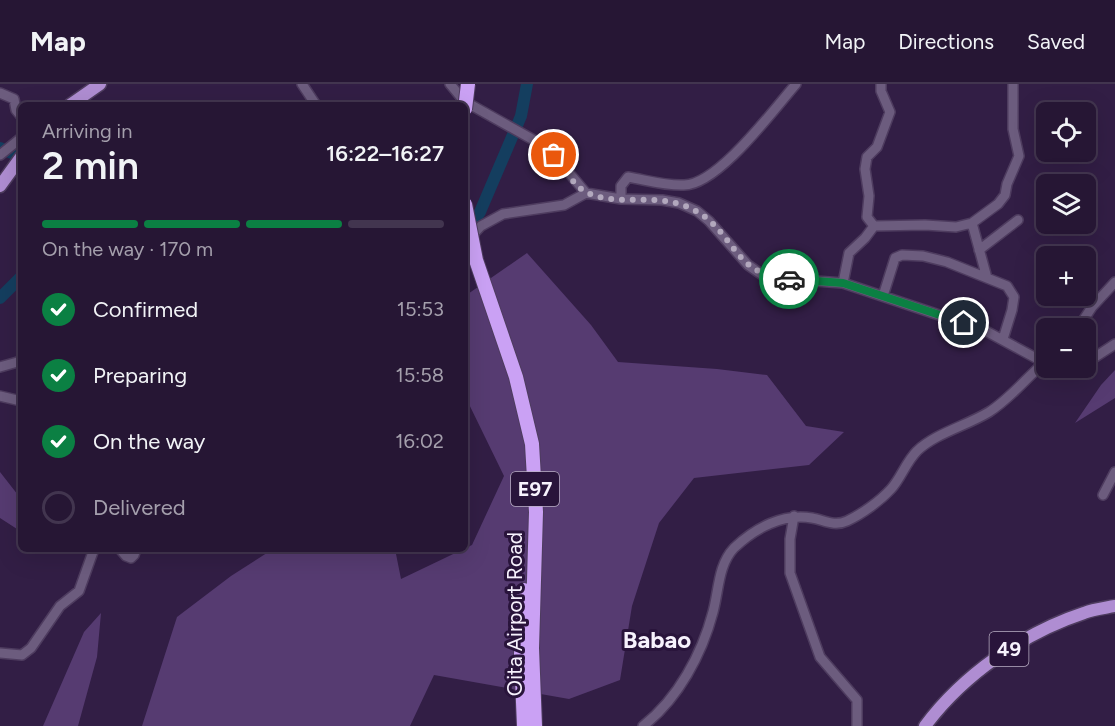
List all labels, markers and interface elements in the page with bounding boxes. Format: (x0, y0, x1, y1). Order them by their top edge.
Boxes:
text: Map (30, 24, 86, 58)
text: Map (824, 29, 865, 54)
text: Directions (898, 29, 994, 54)
text: Saved (1027, 29, 1085, 54)
map controls (1036, 102, 1096, 378)
button: locate (1036, 102, 1096, 162)
text: Arriving in (42, 119, 132, 143)
pin (528, 129, 579, 180)
icon: bag (537, 138, 570, 171)
text: 16:22–16:27 (326, 140, 444, 167)
text: 2 min (42, 142, 139, 189)
button: layers (1036, 174, 1096, 234)
text: On the way · 170 m (42, 237, 213, 261)
button: + (1036, 246, 1096, 306)
courier (759, 249, 819, 309)
icon: car (773, 263, 806, 296)
icon: check (42, 293, 75, 326)
text: Confirmed (93, 296, 198, 323)
text: 15:53 (397, 297, 444, 321)
pin (938, 297, 989, 348)
icon: home (947, 306, 980, 339)
button: − (1036, 318, 1096, 378)
icon: check (42, 359, 75, 392)
text: Preparing (93, 362, 187, 389)
text: 15:58 (395, 363, 444, 387)
icon: check (42, 425, 75, 458)
text: On the way (93, 428, 205, 455)
text: 16:02 (395, 429, 444, 453)
road number: E97 (511, 472, 559, 506)
text: Delivered (93, 494, 186, 521)
street label: Oita Airport Road (502, 532, 527, 696)
district label: Babao (623, 625, 691, 654)
road number: 49 (990, 632, 1028, 666)

